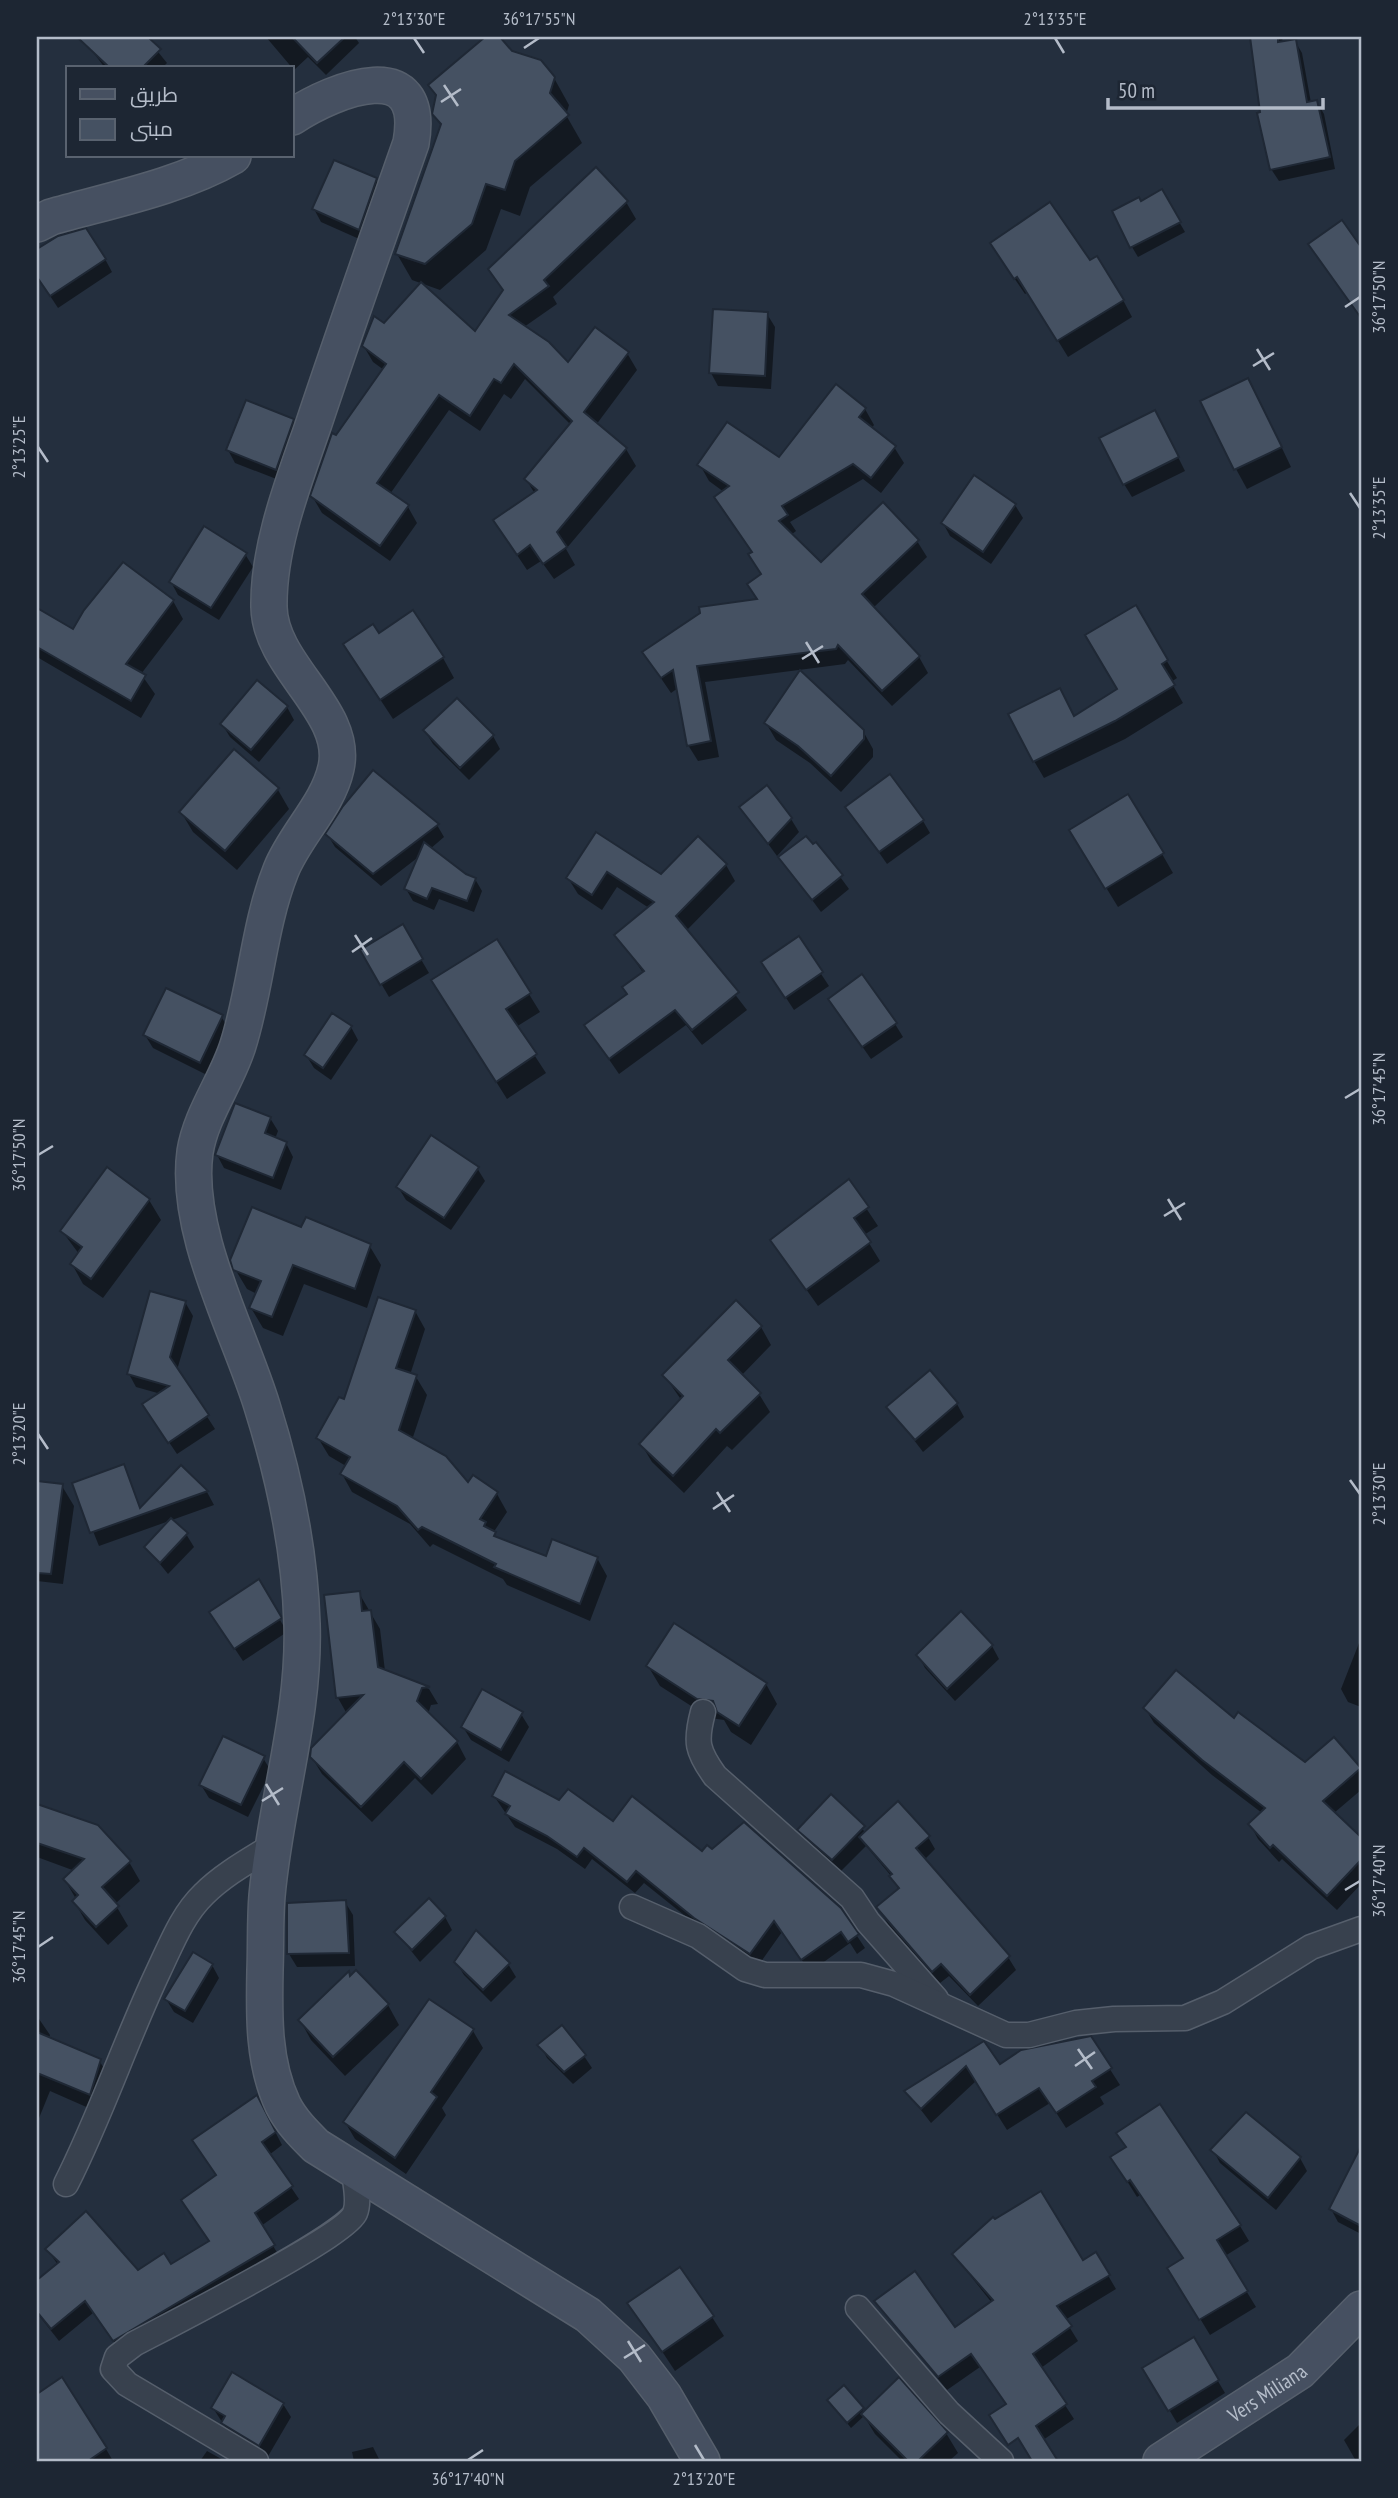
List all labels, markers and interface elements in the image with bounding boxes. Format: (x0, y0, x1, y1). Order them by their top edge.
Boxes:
text: 2°13'30"E (383, 7, 445, 30)
text: 36°17'55"N (503, 7, 575, 30)
text: 2°13'35"E (1024, 7, 1086, 30)
legend (66, 66, 294, 158)
scale bar (1108, 66, 1323, 110)
text: 50 m (1118, 77, 1155, 104)
text: طريق (130, 81, 178, 108)
text: مبنى (130, 115, 173, 142)
text: 36°17'50"N (1367, 261, 1390, 333)
text: 2°13'25"E (7, 416, 30, 478)
text: 2°13'35"E (1367, 477, 1390, 539)
text: 36°17'45"N (1367, 1053, 1390, 1125)
text: 36°17'50"N (7, 1119, 30, 1191)
text: 2°13'20"E (7, 1403, 30, 1465)
text: 2°13'30"E (1367, 1463, 1390, 1525)
text: 36°17'40"N (1367, 1845, 1390, 1917)
text: 36°17'45"N (7, 1911, 30, 1983)
street label: Vers Miliana (1222, 2358, 1313, 2428)
text: 36°17'40"N (432, 2467, 504, 2490)
text: 2°13'20"E (673, 2467, 735, 2490)

